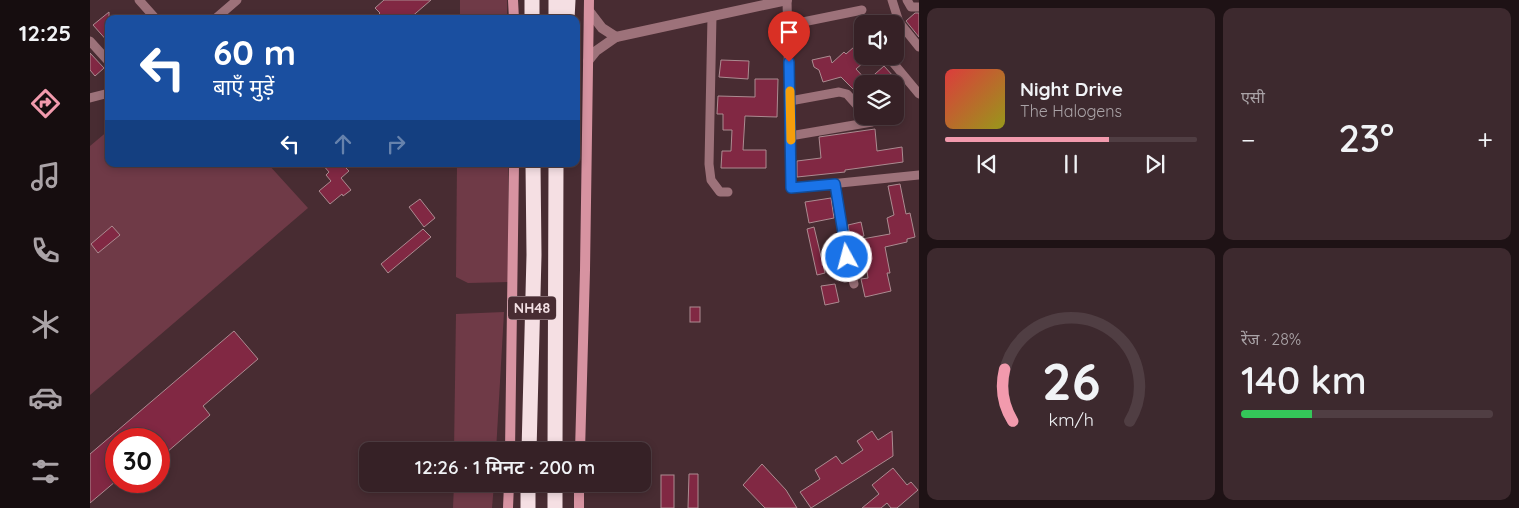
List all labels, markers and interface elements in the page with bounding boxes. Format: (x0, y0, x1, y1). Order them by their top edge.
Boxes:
pin (768, 11, 810, 62)
map controls (854, 15, 904, 125)
button: sound (854, 15, 904, 65)
icon: arrive (775, 18, 803, 46)
text: 12:25 (19, 19, 71, 47)
text: 60 m (213, 30, 296, 74)
icon: left (130, 35, 195, 100)
text: बाएँ मुड़ें (213, 73, 274, 101)
button: layers (854, 75, 904, 125)
text: Night Drive (1020, 77, 1123, 101)
icon: directions (28, 86, 63, 121)
text: एसी (1241, 87, 1265, 107)
text: The Halogens (1020, 101, 1122, 121)
text: 23° (1338, 114, 1394, 162)
text: − (1241, 122, 1256, 157)
text: + (1477, 122, 1493, 157)
icon: left (276, 130, 304, 158)
icon: ahead (329, 130, 357, 158)
icon: right (382, 130, 410, 158)
icon: previous (973, 150, 1001, 178)
icon: pause (1057, 150, 1085, 178)
icon: next (1141, 150, 1169, 178)
icon: music (28, 159, 63, 194)
position arrow (820, 230, 872, 282)
icon: phone (28, 233, 63, 268)
road number: NH48 (508, 296, 556, 320)
icon: climate (28, 307, 63, 342)
text: रेंज · 28% (1241, 329, 1301, 349)
text: 26 (1042, 348, 1100, 413)
text: 140 km (1241, 356, 1367, 404)
icon: car (28, 380, 63, 415)
text: km/h (1048, 408, 1094, 430)
speed limit sign: 30 (105, 428, 170, 493)
icon: filters (28, 454, 63, 489)
text: 12:26 · 1 मिनट · 200 m (415, 455, 595, 479)

